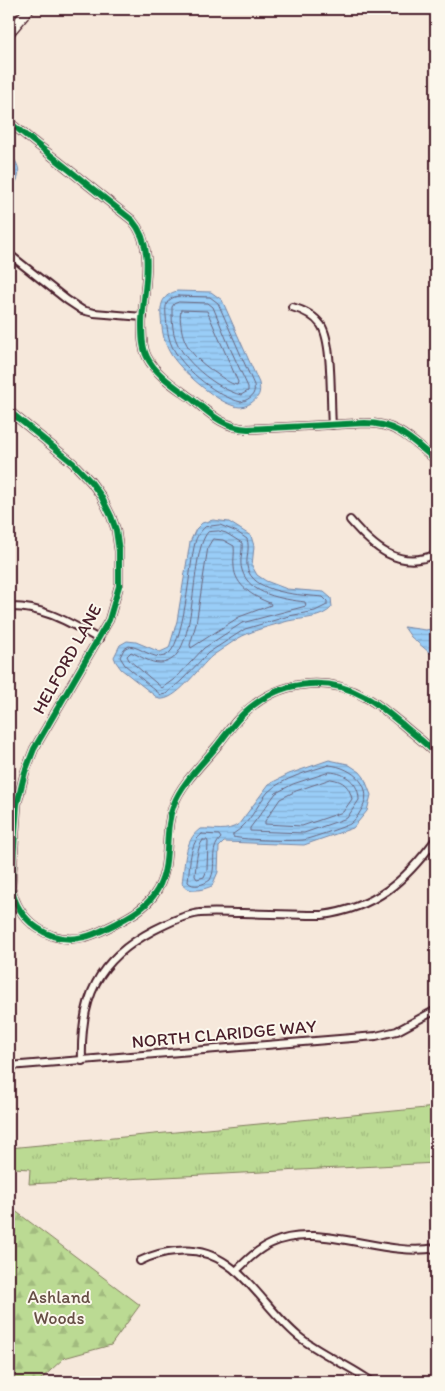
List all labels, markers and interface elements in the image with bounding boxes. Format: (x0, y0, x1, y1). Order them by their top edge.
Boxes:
street label: HELFORD LANE (28, 600, 106, 718)
street label: NORTH CLARIDGE WAY (131, 1015, 318, 1053)
park label: Ashland Woods (28, 1286, 91, 1329)

